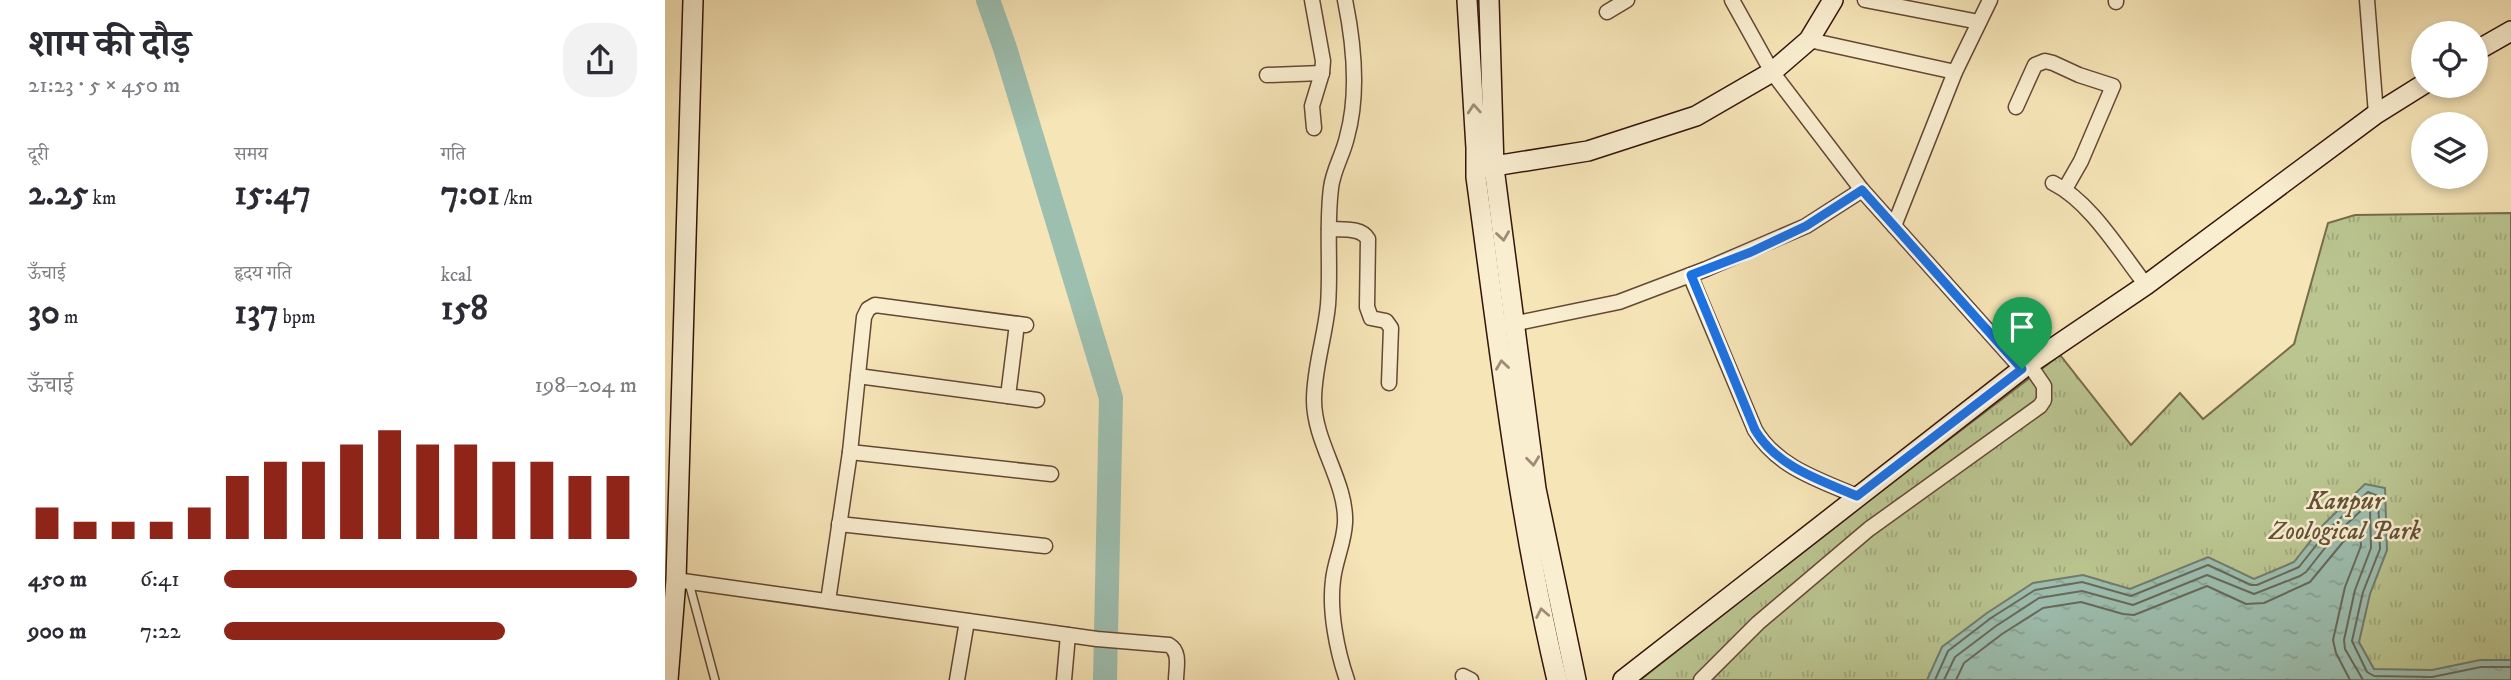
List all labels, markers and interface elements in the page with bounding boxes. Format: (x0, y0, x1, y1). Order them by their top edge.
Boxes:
text: शाम की दौड़ (28, 21, 191, 69)
map controls (2411, 21, 2488, 189)
button: locate (2411, 21, 2488, 98)
button: share (563, 23, 637, 97)
text: 21:23 · 5 × 450 m (28, 71, 180, 100)
one-way arrow (1467, 103, 1482, 114)
button: layers (2411, 112, 2488, 189)
text: दूरी (28, 143, 49, 166)
text: समय (234, 143, 268, 166)
text: गति (441, 143, 466, 166)
text: 2.25 (28, 172, 88, 216)
text: 15:47 (234, 172, 311, 216)
text: 7:01 (441, 172, 500, 216)
text: km (88, 187, 116, 210)
text: /km (500, 187, 533, 210)
one-way arrow (1495, 230, 1510, 241)
text: ऊँचाई (28, 262, 65, 285)
text: हृदय गति (234, 262, 292, 285)
text: kcal (441, 264, 472, 287)
text: 158 (441, 287, 488, 331)
text: 30 (28, 291, 60, 335)
text: 137 (234, 291, 279, 335)
pin (1992, 297, 2052, 369)
text: m (60, 306, 78, 329)
text: bpm (279, 306, 315, 329)
icon: arrive (2003, 308, 2041, 346)
one-way arrow (1494, 359, 1509, 371)
text: ऊँचाई (28, 371, 73, 400)
text: 198–204 m (534, 371, 637, 400)
one-way arrow (1525, 455, 1540, 467)
park label: Kanpur Zoological Park (2267, 485, 2421, 548)
text: 450 m (28, 565, 87, 594)
text: 6:41 (140, 565, 180, 594)
one-way arrow (1535, 607, 1550, 619)
text: 900 m (28, 617, 86, 646)
text: 7:22 (140, 617, 181, 646)

